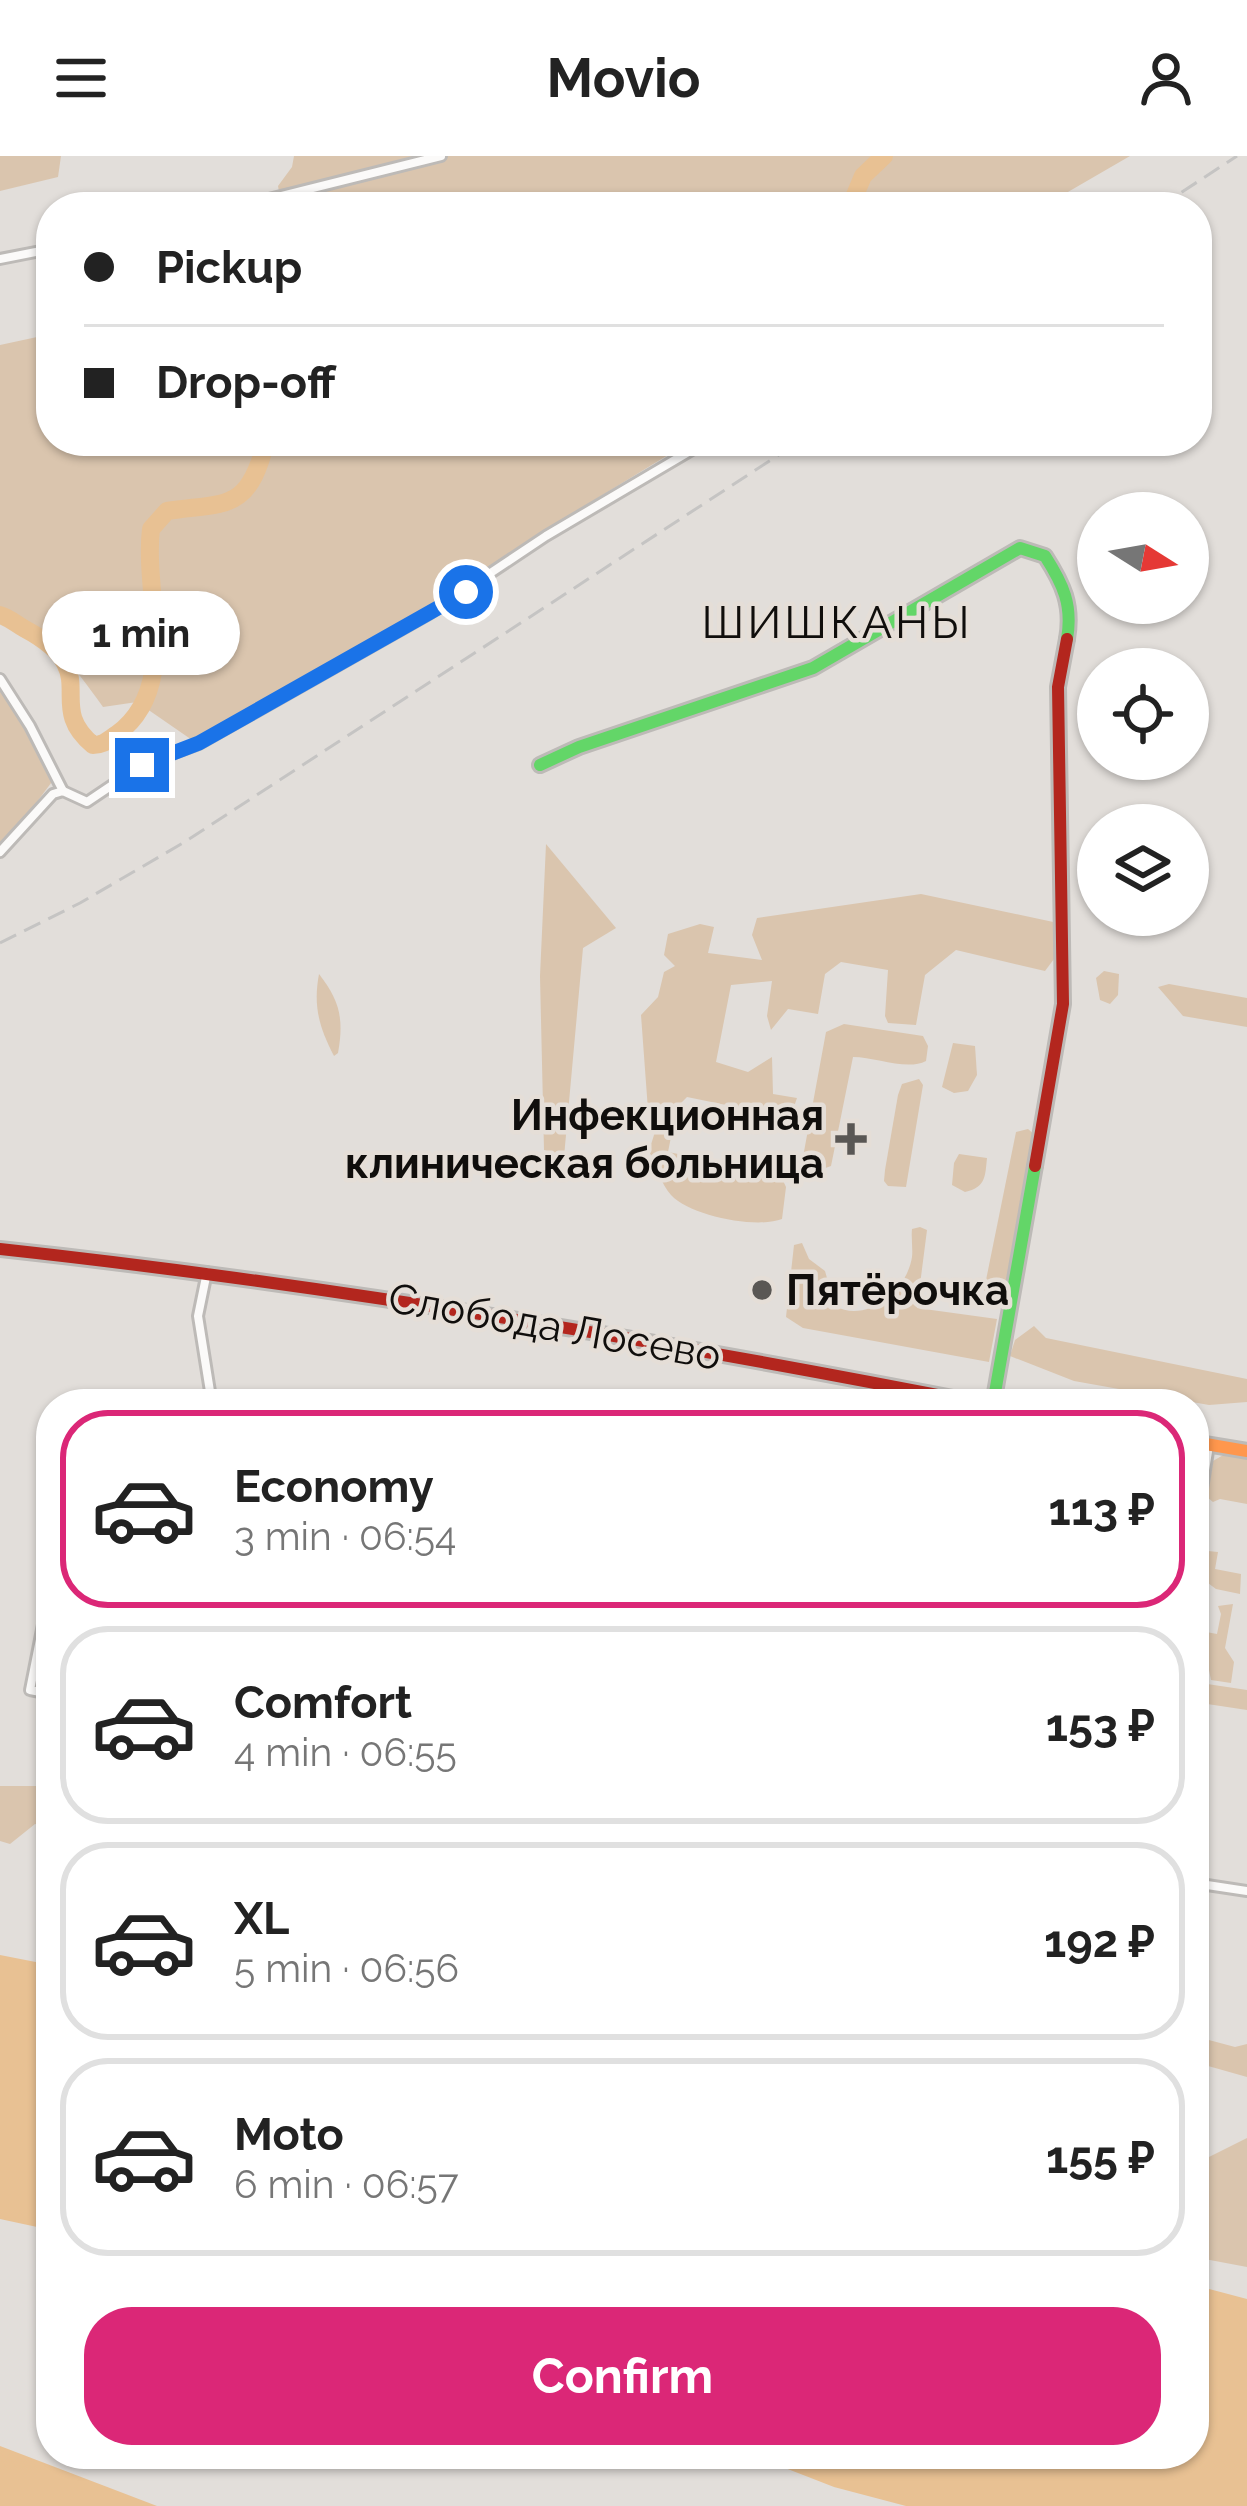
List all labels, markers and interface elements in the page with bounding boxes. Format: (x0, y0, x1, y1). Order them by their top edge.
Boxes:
icon: menu (48, 45, 114, 111)
icon: person (1133, 45, 1199, 111)
text: Movio (546, 46, 701, 110)
text: Pickup (156, 241, 302, 294)
text: Drop-off (156, 356, 336, 409)
north arrow (1077, 492, 1209, 624)
map controls (1077, 492, 1209, 936)
route start (439, 565, 493, 619)
callout: 1 min (43, 591, 241, 675)
district label: ШИШКАНЫ (701, 596, 973, 649)
text: 1 min (92, 610, 190, 656)
button: locate (1077, 648, 1209, 780)
route end (115, 738, 169, 792)
button: layers (1077, 804, 1209, 936)
place label: Инфекционная клиническая больница (345, 1091, 824, 1188)
marker: Инфекционная клиническая больница (835, 1123, 867, 1155)
place label: Пятёрочка (786, 1266, 1009, 1315)
street label: Слобода Лосево (385, 1273, 725, 1380)
marker: Пятёрочка (749, 1277, 775, 1303)
icon: car (90, 1455, 198, 1563)
text: Economy (234, 1460, 434, 1513)
text: 113 ₽ (1048, 1483, 1155, 1536)
text: 3 min · 06:54 (234, 1513, 456, 1559)
icon: car (90, 1671, 198, 1779)
text: Comfort (234, 1676, 412, 1729)
text: 153 ₽ (1046, 1699, 1155, 1752)
text: 4 min · 06:55 (234, 1729, 457, 1775)
icon: car (90, 1887, 198, 1995)
text: XL (234, 1892, 289, 1945)
text: 192 ₽ (1044, 1915, 1155, 1968)
text: 5 min · 06:56 (234, 1945, 459, 1991)
icon: car (90, 2103, 198, 2211)
text: Moto (234, 2108, 344, 2161)
text: 155 ₽ (1046, 2131, 1155, 2184)
text: 6 min · 06:57 (234, 2161, 459, 2207)
button: Confirm (84, 2307, 1161, 2445)

